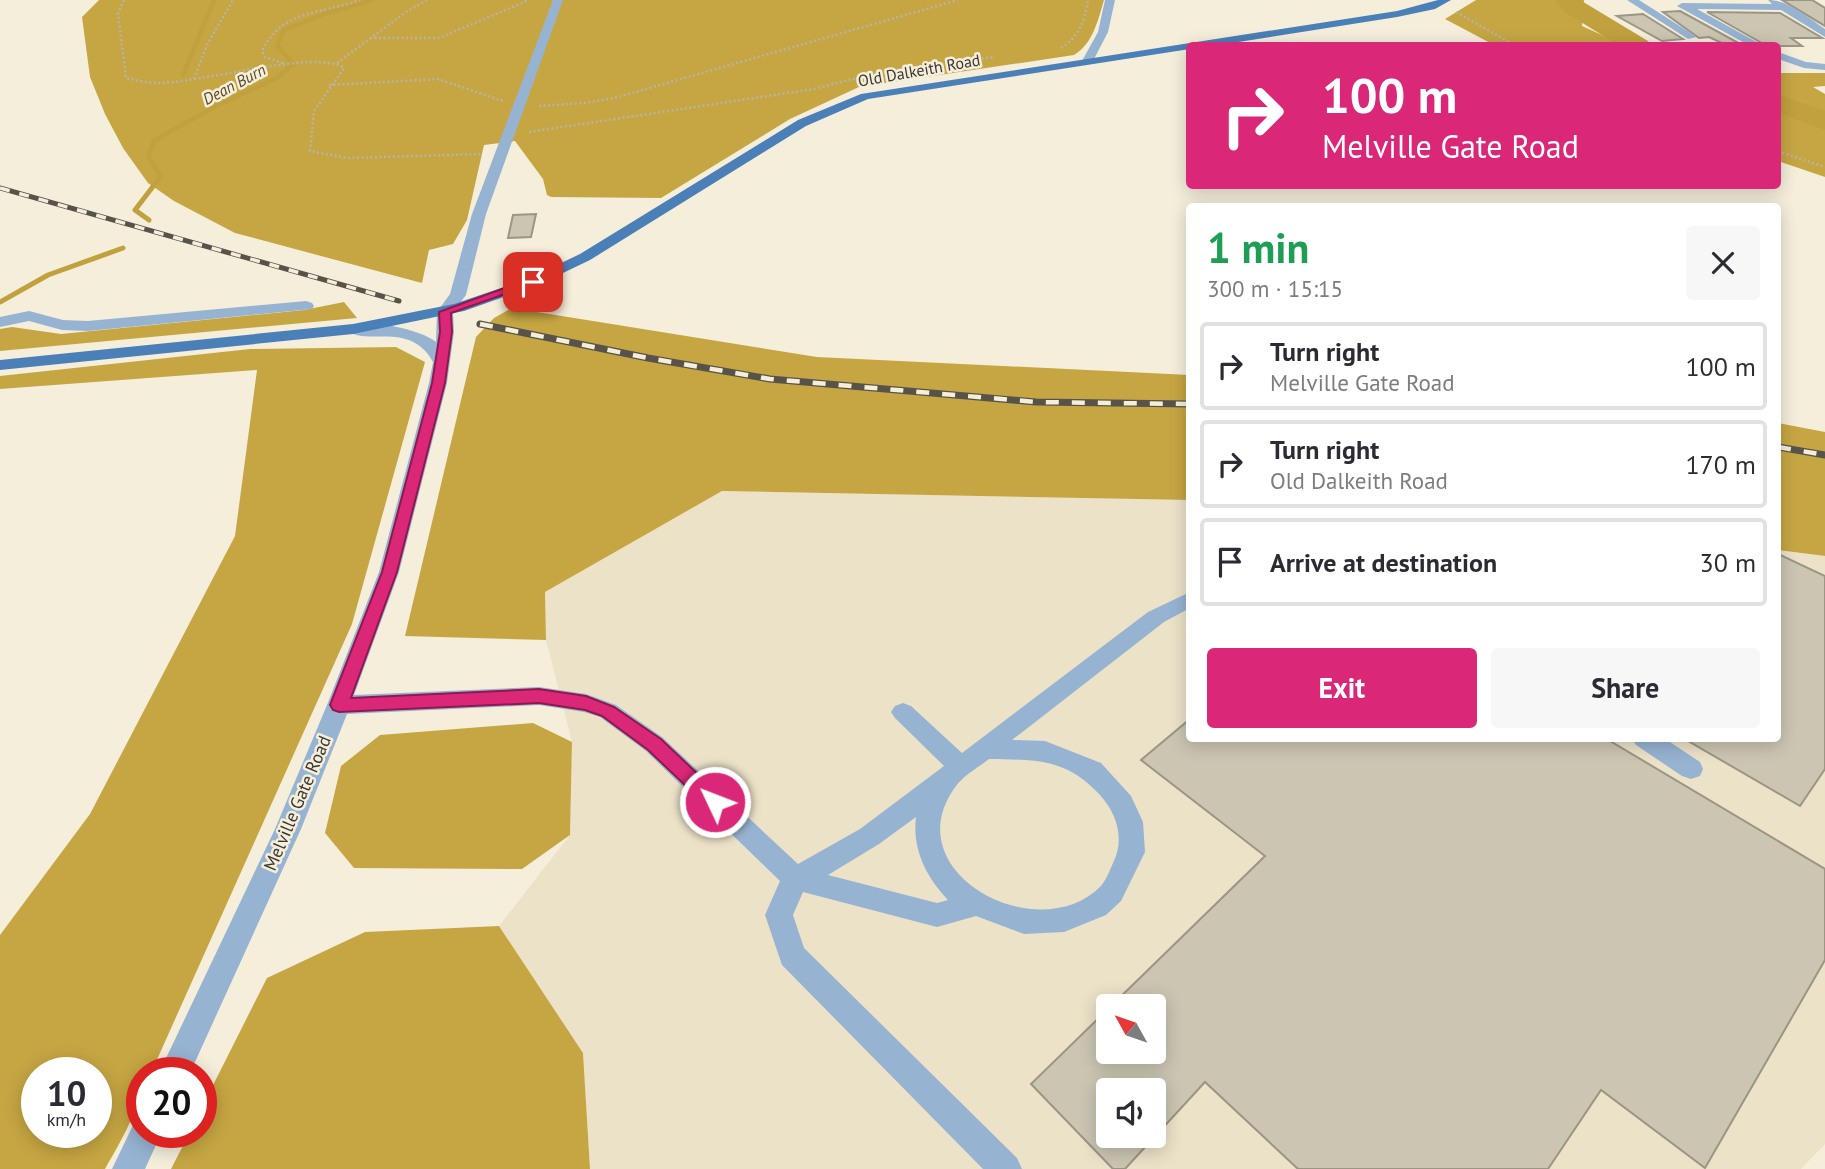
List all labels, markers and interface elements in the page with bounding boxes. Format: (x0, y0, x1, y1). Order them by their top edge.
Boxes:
street label: Old Dalkeith Road (856, 49, 982, 91)
water label: Dean Burn (199, 59, 269, 109)
text: 100 m (1322, 63, 1457, 127)
icon: right (1207, 70, 1298, 161)
text: Melville Gate Road (1322, 125, 1579, 167)
text: 1 min (1207, 220, 1309, 275)
button: close (1686, 226, 1760, 300)
pin (503, 252, 563, 312)
icon: arrive (514, 263, 552, 301)
text: 300 m · 15:15 (1207, 274, 1343, 303)
text: Turn right (1270, 335, 1379, 368)
icon: right (1211, 347, 1249, 385)
text: 100 m (1685, 350, 1756, 383)
text: Melville Gate Road (1270, 368, 1455, 397)
text: Turn right (1270, 433, 1379, 466)
icon: right (1211, 445, 1249, 483)
text: 170 m (1685, 448, 1756, 481)
text: Old Dalkeith Road (1270, 466, 1448, 495)
icon: arrive (1211, 543, 1249, 581)
text: Arrive at destination (1270, 546, 1497, 579)
text: 30 m (1700, 546, 1756, 579)
button: Exit (1207, 648, 1477, 728)
button: Share (1491, 648, 1760, 728)
street label: Melville Gate Road (258, 732, 336, 874)
position arrow (678, 765, 752, 839)
north arrow (1096, 994, 1166, 1064)
map controls (1096, 994, 1166, 1148)
speed limit sign: 20 (126, 1057, 217, 1148)
text: 10 (47, 1070, 86, 1116)
button: sound (1096, 1078, 1166, 1148)
text: km/h (47, 1108, 86, 1131)

